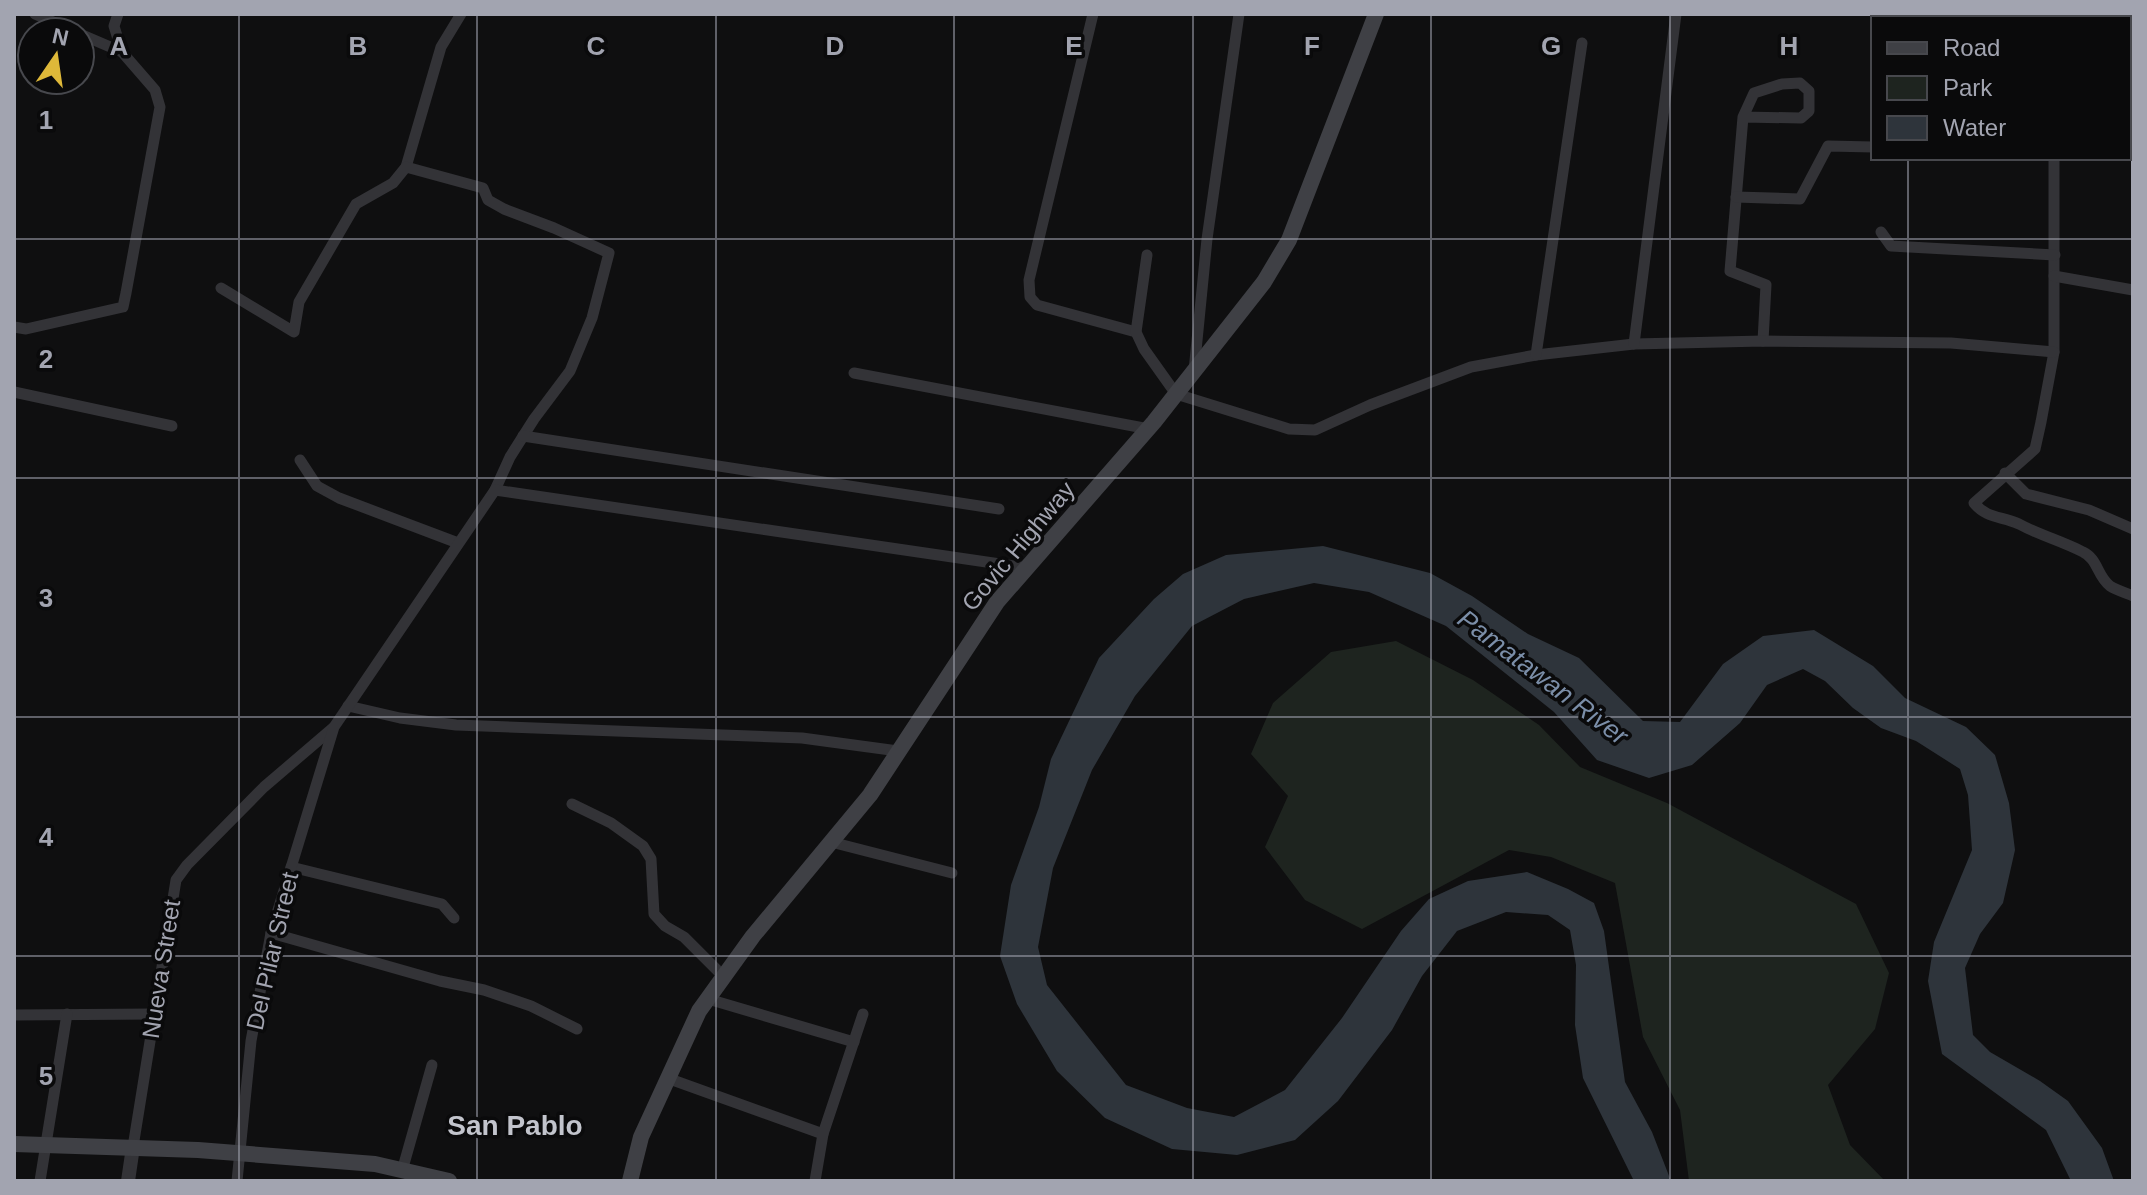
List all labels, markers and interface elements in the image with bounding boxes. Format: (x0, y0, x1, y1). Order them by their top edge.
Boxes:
north arrow (16, 16, 96, 96)
legend (1871, 16, 2131, 160)
text: N (50, 23, 71, 51)
text: A (110, 31, 129, 61)
text: B (349, 31, 367, 61)
text: C (587, 31, 606, 61)
text: D (826, 31, 844, 61)
text: E (1065, 31, 1083, 61)
text: F (1304, 31, 1320, 61)
text: G (1541, 31, 1561, 61)
text: H (1780, 31, 1798, 61)
text: Road (1943, 34, 2000, 61)
text: Park (1943, 74, 1993, 101)
text: 1 (39, 105, 53, 135)
text: Water (1943, 114, 2006, 141)
text: 2 (39, 344, 53, 374)
street label: Govic Highway (956, 476, 1080, 616)
text: 3 (39, 583, 53, 613)
water label: Pamatawan River (1452, 603, 1635, 752)
text: 4 (39, 822, 54, 852)
street label: Del Pilar Street (241, 869, 303, 1033)
street label: Nueva Street (137, 897, 185, 1040)
text: 5 (39, 1061, 53, 1091)
district label: San Pablo (447, 1110, 583, 1141)

